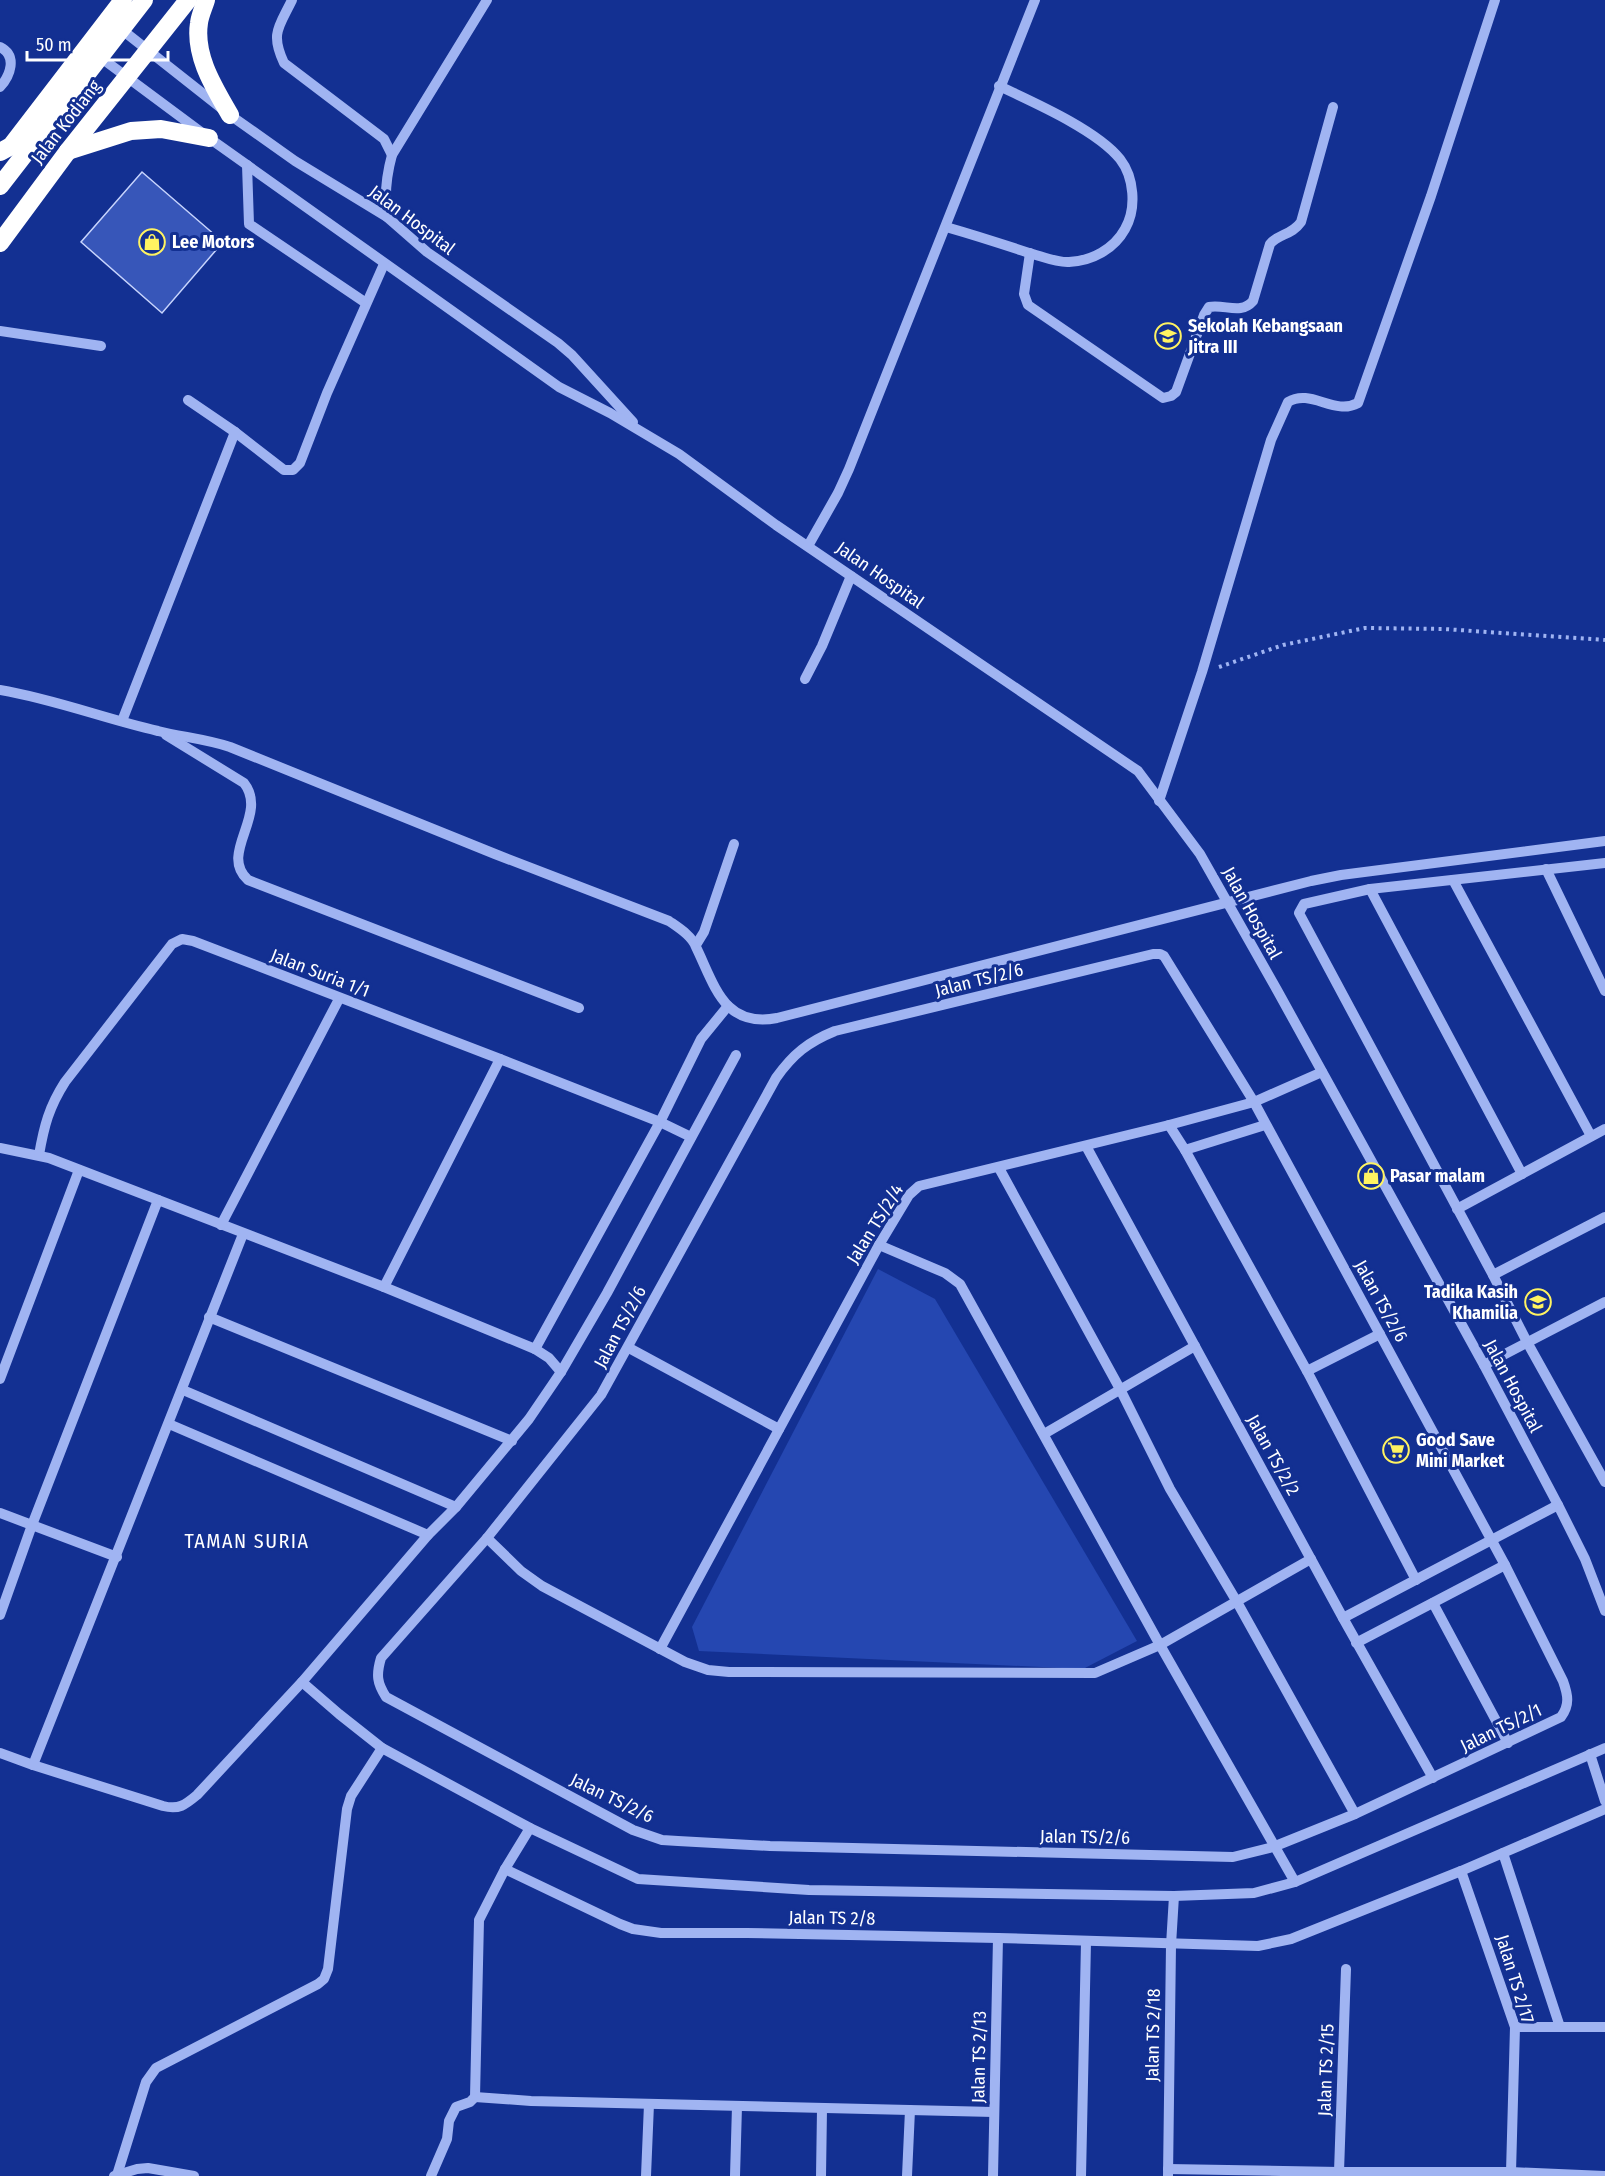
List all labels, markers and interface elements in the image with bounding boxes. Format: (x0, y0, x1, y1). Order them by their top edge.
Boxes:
scale bar (27, 24, 168, 62)
text: 50 m (36, 34, 72, 56)
street label: Jalan Kodiang (26, 75, 106, 168)
street label: Jalan Hospital (365, 180, 460, 260)
shop icon: Lee Motors (137, 227, 167, 257)
place label: Lee Motors (172, 231, 255, 253)
place label: Sekolah Kebangsaan Jitra III (1187, 315, 1343, 358)
school or university icon: Sekolah Kebangsaan Jitra III (1153, 321, 1183, 351)
street label: Jalan Hospital (832, 537, 928, 613)
street label: Jalan Hospital (1218, 863, 1286, 963)
street label: Jalan Suria 1/1 (267, 944, 373, 1002)
street label: Jalan TS/2/6 (933, 958, 1025, 1002)
shop icon: Pasar malam (1356, 1161, 1386, 1191)
place label: Pasar malam (1390, 1165, 1485, 1187)
street label: Jalan TS/2/4 (842, 1180, 908, 1268)
street label: Jalan TS/2/6 (1350, 1256, 1412, 1346)
place label: Tadika Kasih Khamilia (1424, 1281, 1518, 1324)
street label: Jalan TS/2/6 (589, 1282, 651, 1372)
school or university icon: Tadika Kasih Khamilia (1523, 1287, 1553, 1317)
street label: Jalan Hospital (1479, 1336, 1547, 1436)
street label: Jalan TS/2/2 (1242, 1411, 1304, 1499)
place label: Good Save Mini Market (1416, 1429, 1505, 1472)
supermarket icon: Good Save Mini Market (1381, 1435, 1411, 1465)
district label: TAMAN SURIA (184, 1529, 310, 1553)
street label: Jalan TS/2/1 (1457, 1699, 1545, 1757)
street label: Jalan TS/2/6 (567, 1768, 657, 1828)
street label: Jalan TS/2/6 (1040, 1825, 1130, 1849)
street label: Jalan TS 2/8 (788, 1906, 876, 1930)
street label: Jalan TS 2/17 (1491, 1932, 1539, 2026)
street label: Jalan TS 2/18 (1141, 1988, 1165, 2082)
street label: Jalan TS 2/13 (967, 2011, 991, 2103)
street label: Jalan TS 2/15 (1313, 2023, 1339, 2117)

